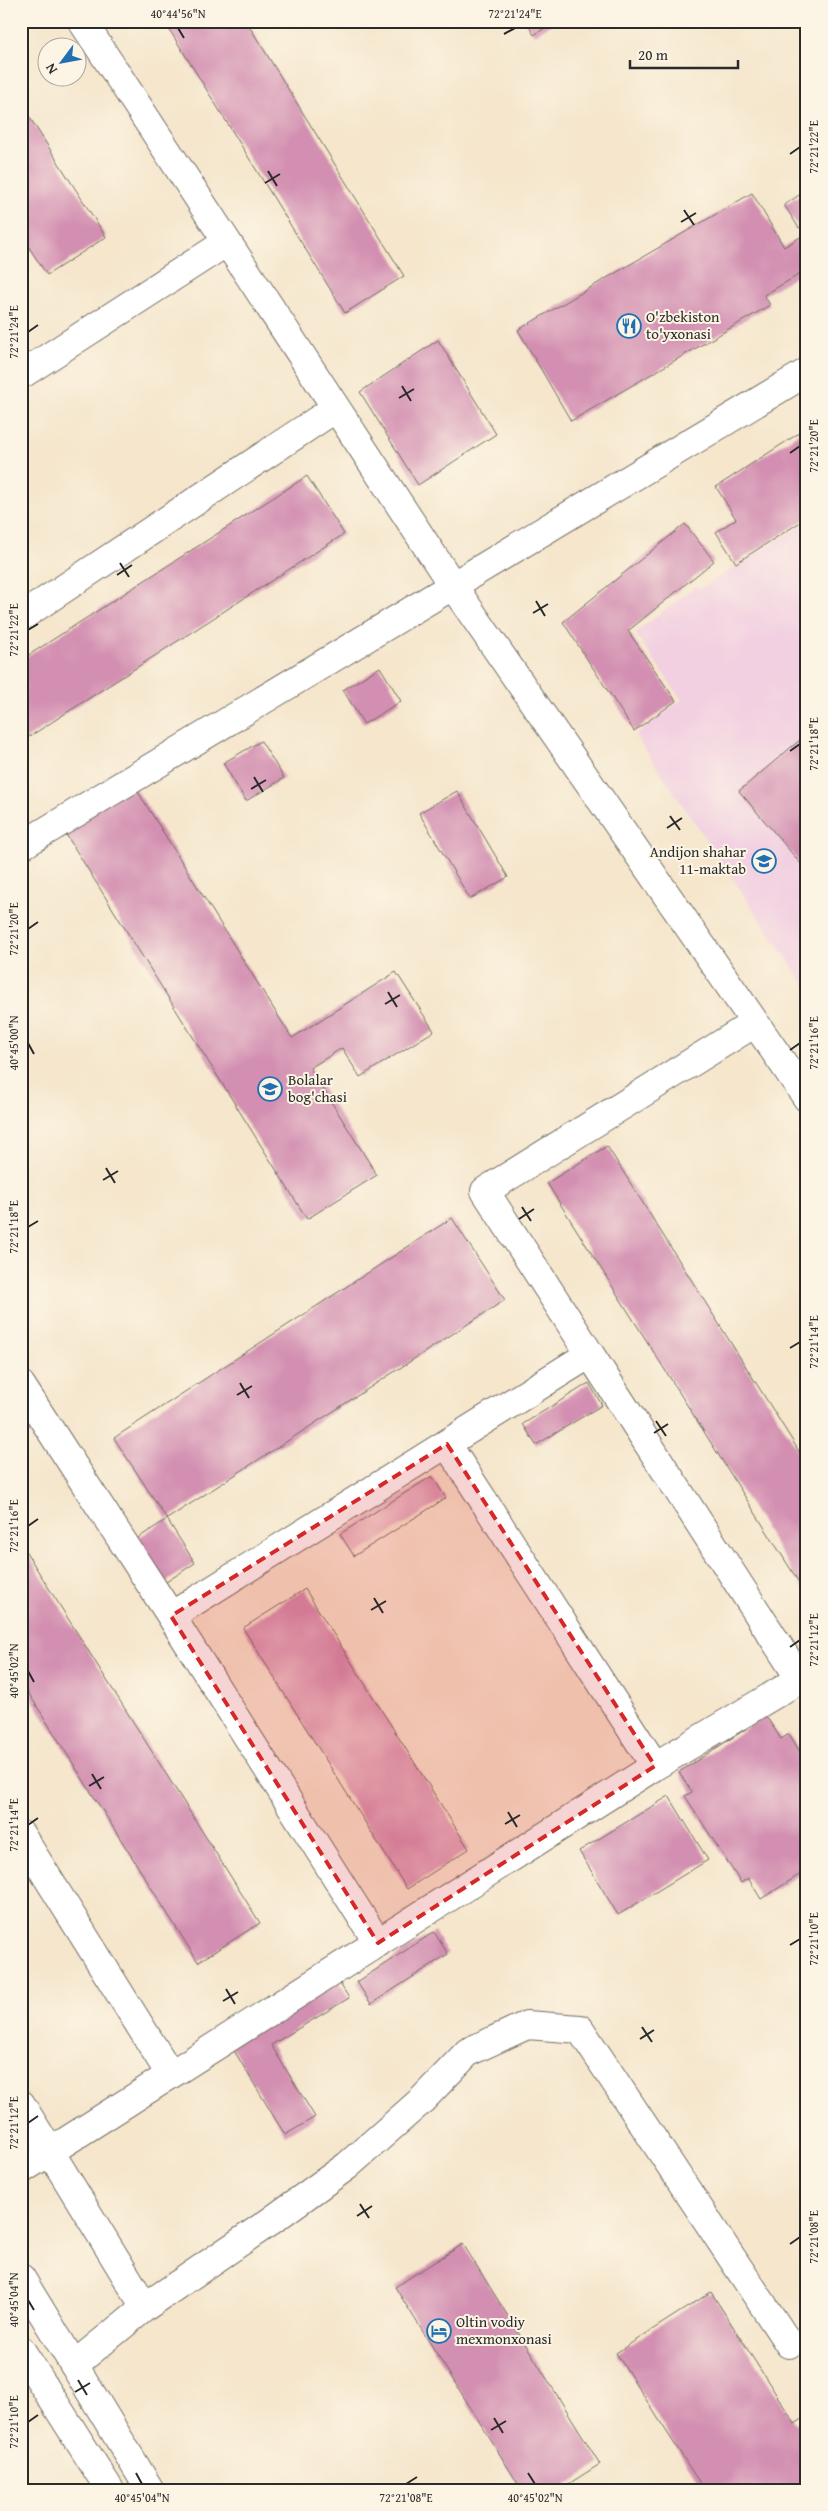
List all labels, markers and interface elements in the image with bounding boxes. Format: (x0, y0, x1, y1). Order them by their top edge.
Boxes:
text: 40°44'56"N (150, 5, 206, 22)
text: 72°21'24"E (488, 5, 542, 22)
north arrow (38, 38, 88, 88)
scale bar (630, 38, 738, 70)
text: 20 m (638, 44, 669, 65)
text: N (40, 59, 62, 78)
text: 72°21'22"E (805, 120, 822, 174)
text: 72°21'24"E (5, 305, 22, 359)
place label: O'zbekiston to'yxonasi (646, 306, 720, 344)
restaurant icon: O'zbekiston to'yxonasi (616, 313, 642, 339)
text: 72°21'20"E (805, 419, 822, 473)
text: 72°21'22"E (5, 603, 22, 657)
text: 72°21'18"E (805, 717, 822, 771)
place label: Andijon shahar 11-maktab (650, 841, 746, 879)
school or university icon: Andijon shahar 11-maktab (751, 848, 777, 874)
text: 72°21'20"E (5, 902, 22, 956)
text: 40°45'00"N (5, 1015, 22, 1071)
text: 72°21'16"E (805, 1016, 822, 1070)
place label: Bolalar bog'chasi (288, 1069, 347, 1107)
school or university icon: Bolalar bog'chasi (257, 1076, 283, 1102)
text: 72°21'18"E (5, 1200, 22, 1254)
text: 72°21'14"E (805, 1315, 822, 1369)
text: 72°21'16"E (5, 1499, 22, 1553)
text: 72°21'12"E (805, 1613, 822, 1667)
text: 40°45'02"N (5, 1643, 22, 1699)
text: 72°21'14"E (5, 1798, 22, 1852)
text: 72°21'10"E (805, 1912, 822, 1966)
text: 72°21'12"E (5, 2096, 22, 2150)
text: 72°21'08"E (805, 2210, 822, 2264)
text: 40°45'04"N (5, 2272, 22, 2328)
place label: Oltin vodiy mexmonxonasi (456, 2311, 552, 2349)
hotel icon: Oltin vodiy mexmonxonasi (426, 2318, 452, 2344)
text: 72°21'10"E (5, 2395, 22, 2449)
text: 40°45'04"N (114, 2489, 170, 2506)
text: 72°21'08"E (379, 2489, 433, 2506)
text: 40°45'02"N (507, 2489, 563, 2506)

